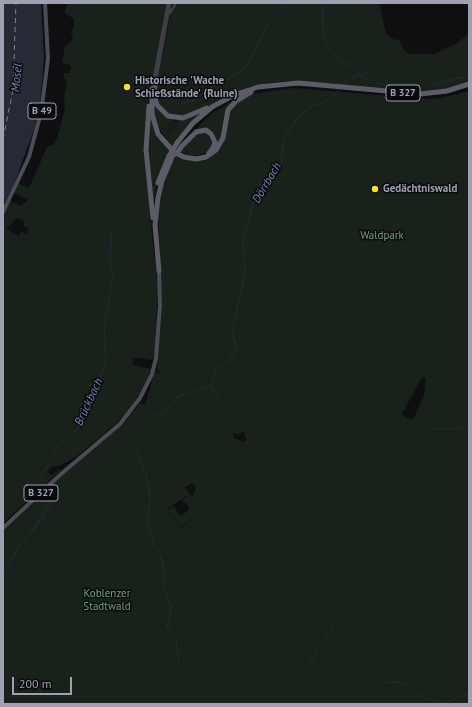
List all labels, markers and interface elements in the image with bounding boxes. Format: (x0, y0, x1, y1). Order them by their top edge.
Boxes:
water label: Mosel (8, 63, 26, 93)
place label: Historische 'Wache Schießstände' (Ruine) (135, 74, 238, 100)
marker: Historische 'Wache Schießstände' (Ruine) (122, 82, 132, 92)
road number: B 327 (386, 85, 420, 101)
road number: B 49 (28, 103, 56, 119)
water label: Dörrbach (249, 160, 285, 206)
place label: Gedächtniswald (383, 182, 457, 196)
marker: Gedächtniswald (370, 184, 380, 194)
park label: Waldpark (360, 229, 404, 243)
water label: Brückbach (72, 376, 106, 428)
road number: B 327 (24, 485, 58, 501)
park label: Koblenzer Stadtwald (83, 587, 131, 613)
scale bar (14, 669, 74, 695)
text: 200 m (19, 676, 52, 691)

